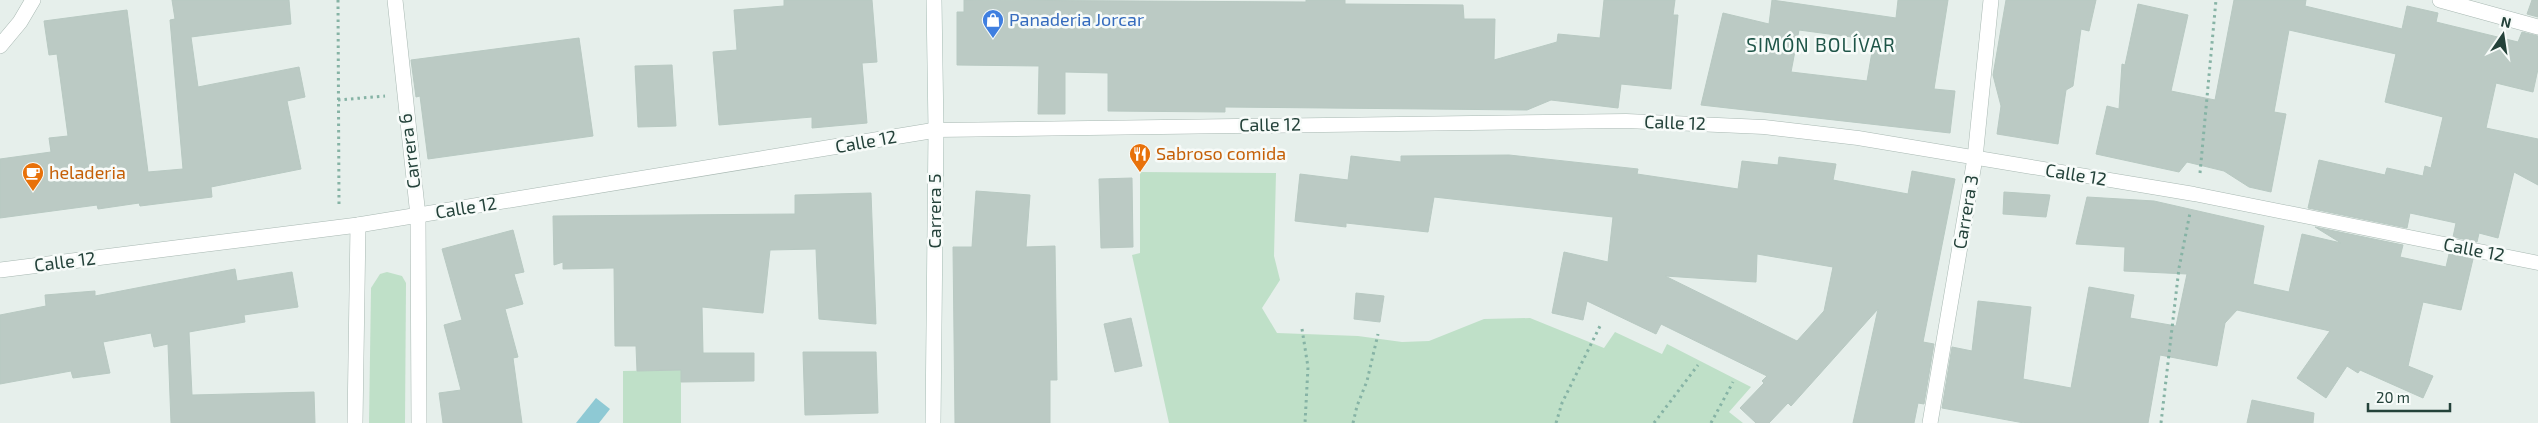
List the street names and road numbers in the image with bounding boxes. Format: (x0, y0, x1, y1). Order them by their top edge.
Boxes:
street label: Calle 12 (1644, 110, 1706, 134)
street label: Carrera 6 (393, 112, 425, 190)
street label: Calle 12 (1239, 112, 1301, 136)
street label: Calle 12 (833, 125, 898, 157)
street label: Calle 12 (2044, 158, 2108, 190)
street label: Carrera 3 (1948, 173, 1982, 251)
street label: Carrera 5 (923, 174, 945, 248)
street label: Calle 12 (434, 191, 498, 223)
street label: Calle 12 (2442, 232, 2507, 266)
street label: Calle 12 (33, 246, 97, 276)

